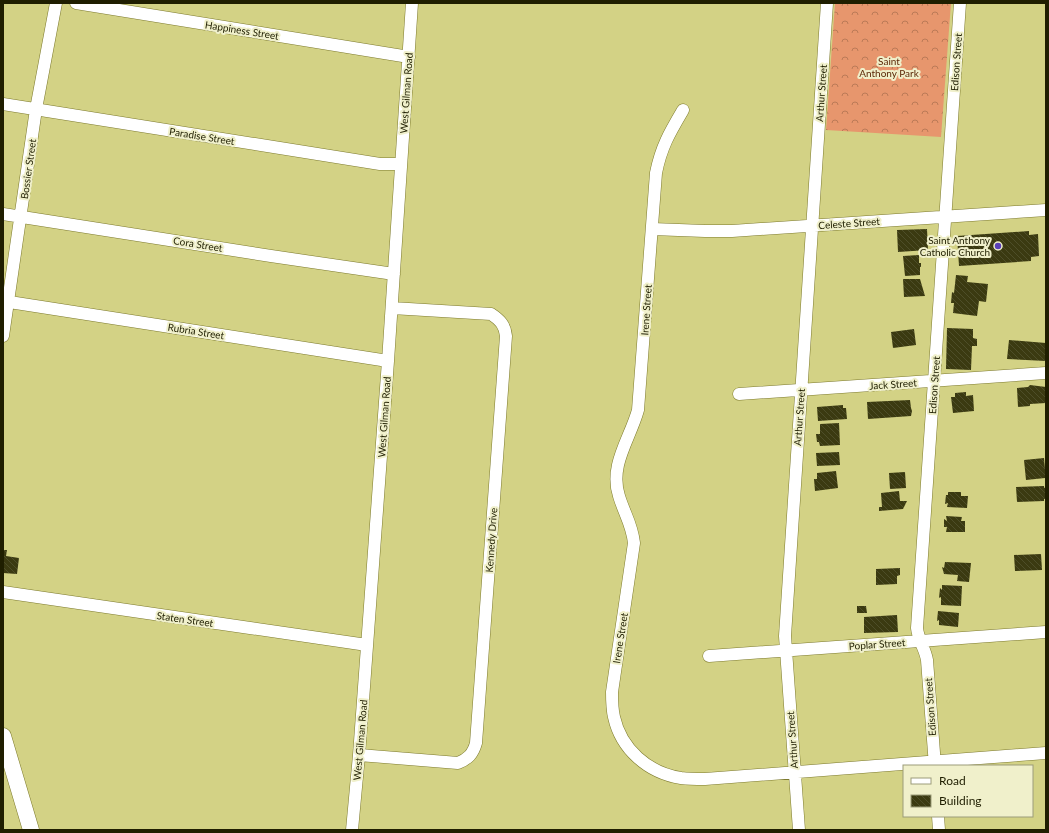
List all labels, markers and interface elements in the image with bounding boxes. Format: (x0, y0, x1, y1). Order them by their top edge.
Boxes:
street label: Happiness Street (204, 18, 280, 42)
street label: Edison Street (948, 32, 964, 91)
street label: West Gilman Road (397, 52, 415, 134)
park label: Saint Anthony Park (859, 55, 920, 79)
street label: Arthur Street (813, 64, 829, 122)
street label: Paradise Street (169, 125, 236, 147)
street label: Bossier Street (18, 138, 38, 200)
street label: Celeste Street (818, 215, 881, 231)
street label: Cora Street (173, 234, 224, 254)
place label: Saint Anthony Catholic Church (920, 234, 991, 258)
marker: Saint Anthony Catholic Church (993, 241, 1003, 251)
street label: Irene Street (638, 284, 654, 336)
street label: Rubria Street (167, 321, 226, 341)
street label: Edison Street (926, 355, 942, 414)
street label: West Gilman Road (375, 376, 393, 458)
street label: Jack Street (869, 376, 918, 392)
street label: Arthur Street (791, 388, 807, 446)
street label: Kennedy Drive (483, 507, 499, 573)
street label: Staten Street (156, 609, 214, 629)
street label: Irene Street (610, 611, 630, 664)
street label: Poplar Street (848, 636, 906, 652)
street label: Edison Street (922, 677, 938, 736)
street label: West Gilman Road (350, 699, 370, 781)
street label: Arthur Street (784, 711, 800, 769)
legend (903, 765, 1033, 817)
text: Road (939, 773, 966, 788)
text: Building (939, 793, 982, 808)

